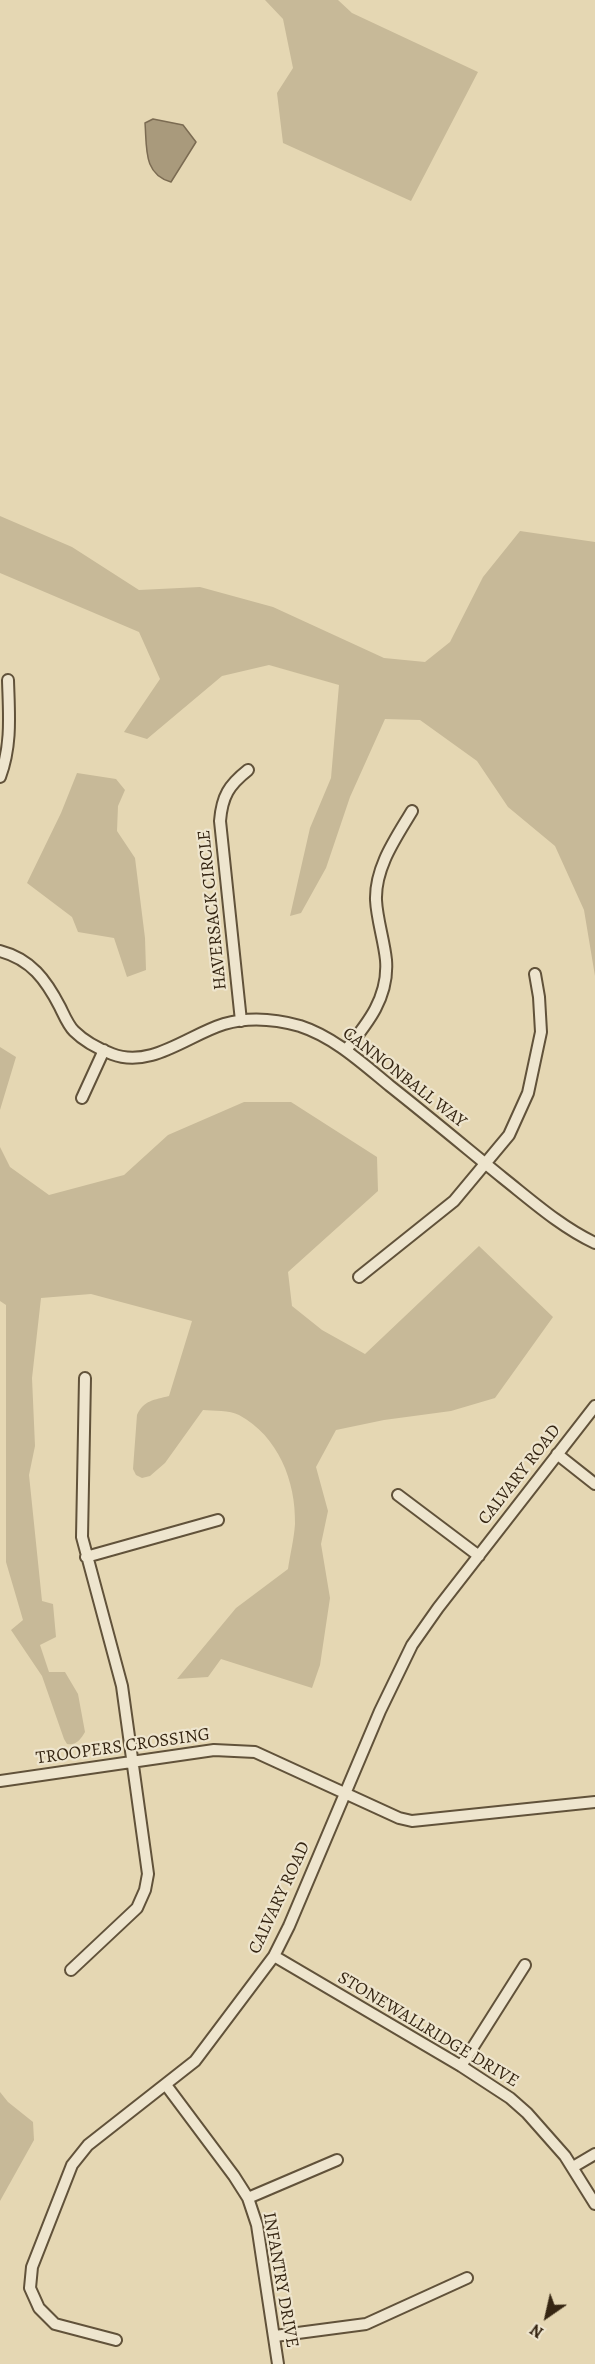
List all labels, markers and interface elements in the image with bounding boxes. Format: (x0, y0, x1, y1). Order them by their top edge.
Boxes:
street label: HAVERSACK CIRCLE (194, 829, 232, 991)
street label: CANNONBALL WAY (338, 1023, 470, 1133)
street label: CALVARY ROAD (474, 1421, 566, 1529)
street label: TROOPERS CROSSING (35, 1724, 211, 1770)
street label: CALVARY ROAD (245, 1838, 315, 1958)
street label: STONEWALLRIDGE DRIVE (334, 1967, 522, 2093)
street label: INFANTRY DRIVE (257, 2211, 303, 2349)
north arrow (517, 2286, 577, 2346)
text: N (526, 2319, 548, 2343)

